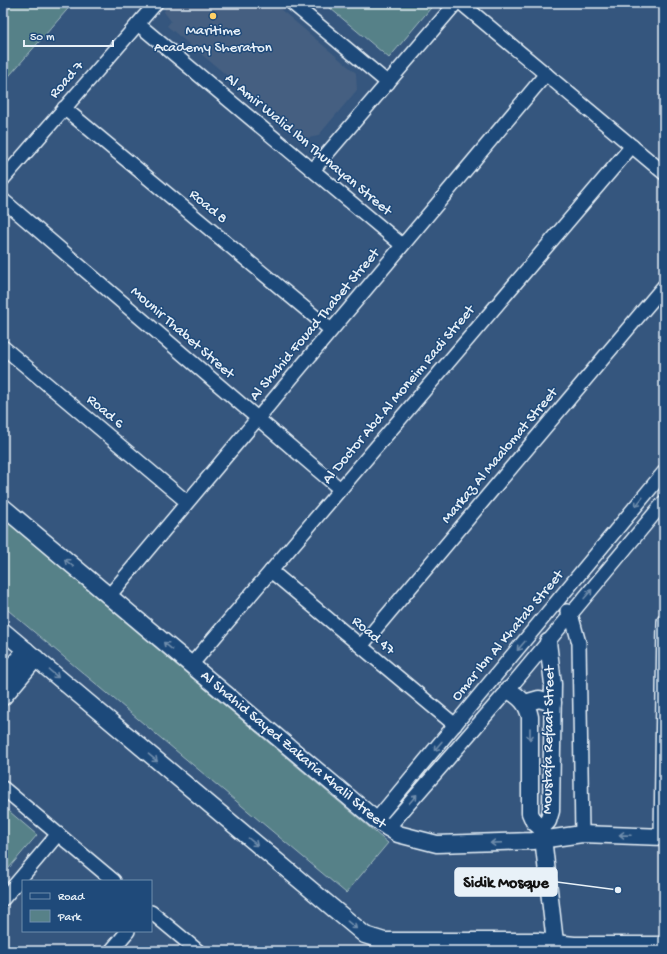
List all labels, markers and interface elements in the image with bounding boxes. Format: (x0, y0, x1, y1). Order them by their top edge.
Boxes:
marker: Maritime Academy Sheraton (208, 11, 218, 21)
scale bar (24, 22, 113, 48)
place label: Maritime Academy Sheraton (154, 22, 272, 57)
text: 50 m (30, 31, 55, 45)
street label: Road 7 (46, 57, 89, 103)
street label: Al Amir Walid Ibn Thunayan Street (221, 70, 396, 221)
street label: Road 8 (185, 186, 231, 228)
street label: Al Shahid Fouad Thabet Street (246, 244, 385, 405)
street label: Mounir Thabet Street (126, 283, 239, 384)
street label: Al Doctor Abd Al Moneim Radi Street (319, 300, 480, 488)
street label: Markaz Al Maalomat Street (438, 383, 563, 528)
street label: Road 6 (82, 391, 128, 433)
one-way arrow (635, 497, 644, 508)
one-way arrow (64, 558, 74, 567)
street label: Omar Ibn Al Khatab Street (448, 565, 569, 705)
one-way arrow (583, 588, 592, 599)
street label: Road 47 (348, 613, 399, 660)
one-way arrow (517, 641, 526, 651)
one-way arrow (163, 642, 174, 651)
street label: Moustafa Refaat Street (539, 664, 559, 814)
street label: Al Shahid Sayed Zakaria Khalil Street (196, 667, 391, 834)
one-way arrow (49, 669, 60, 678)
one-way arrow (526, 727, 534, 740)
one-way arrow (433, 740, 442, 751)
one-way arrow (148, 753, 159, 762)
one-way arrow (408, 794, 417, 805)
one-way arrow (619, 831, 632, 839)
one-way arrow (247, 837, 258, 846)
one-way arrow (490, 839, 503, 846)
callout: Sidik Mosque (455, 868, 557, 896)
text: Sidik Mosque (463, 875, 549, 894)
legend (22, 880, 152, 932)
text: Road (58, 891, 85, 905)
text: Park (57, 911, 83, 925)
one-way arrow (347, 921, 358, 930)

